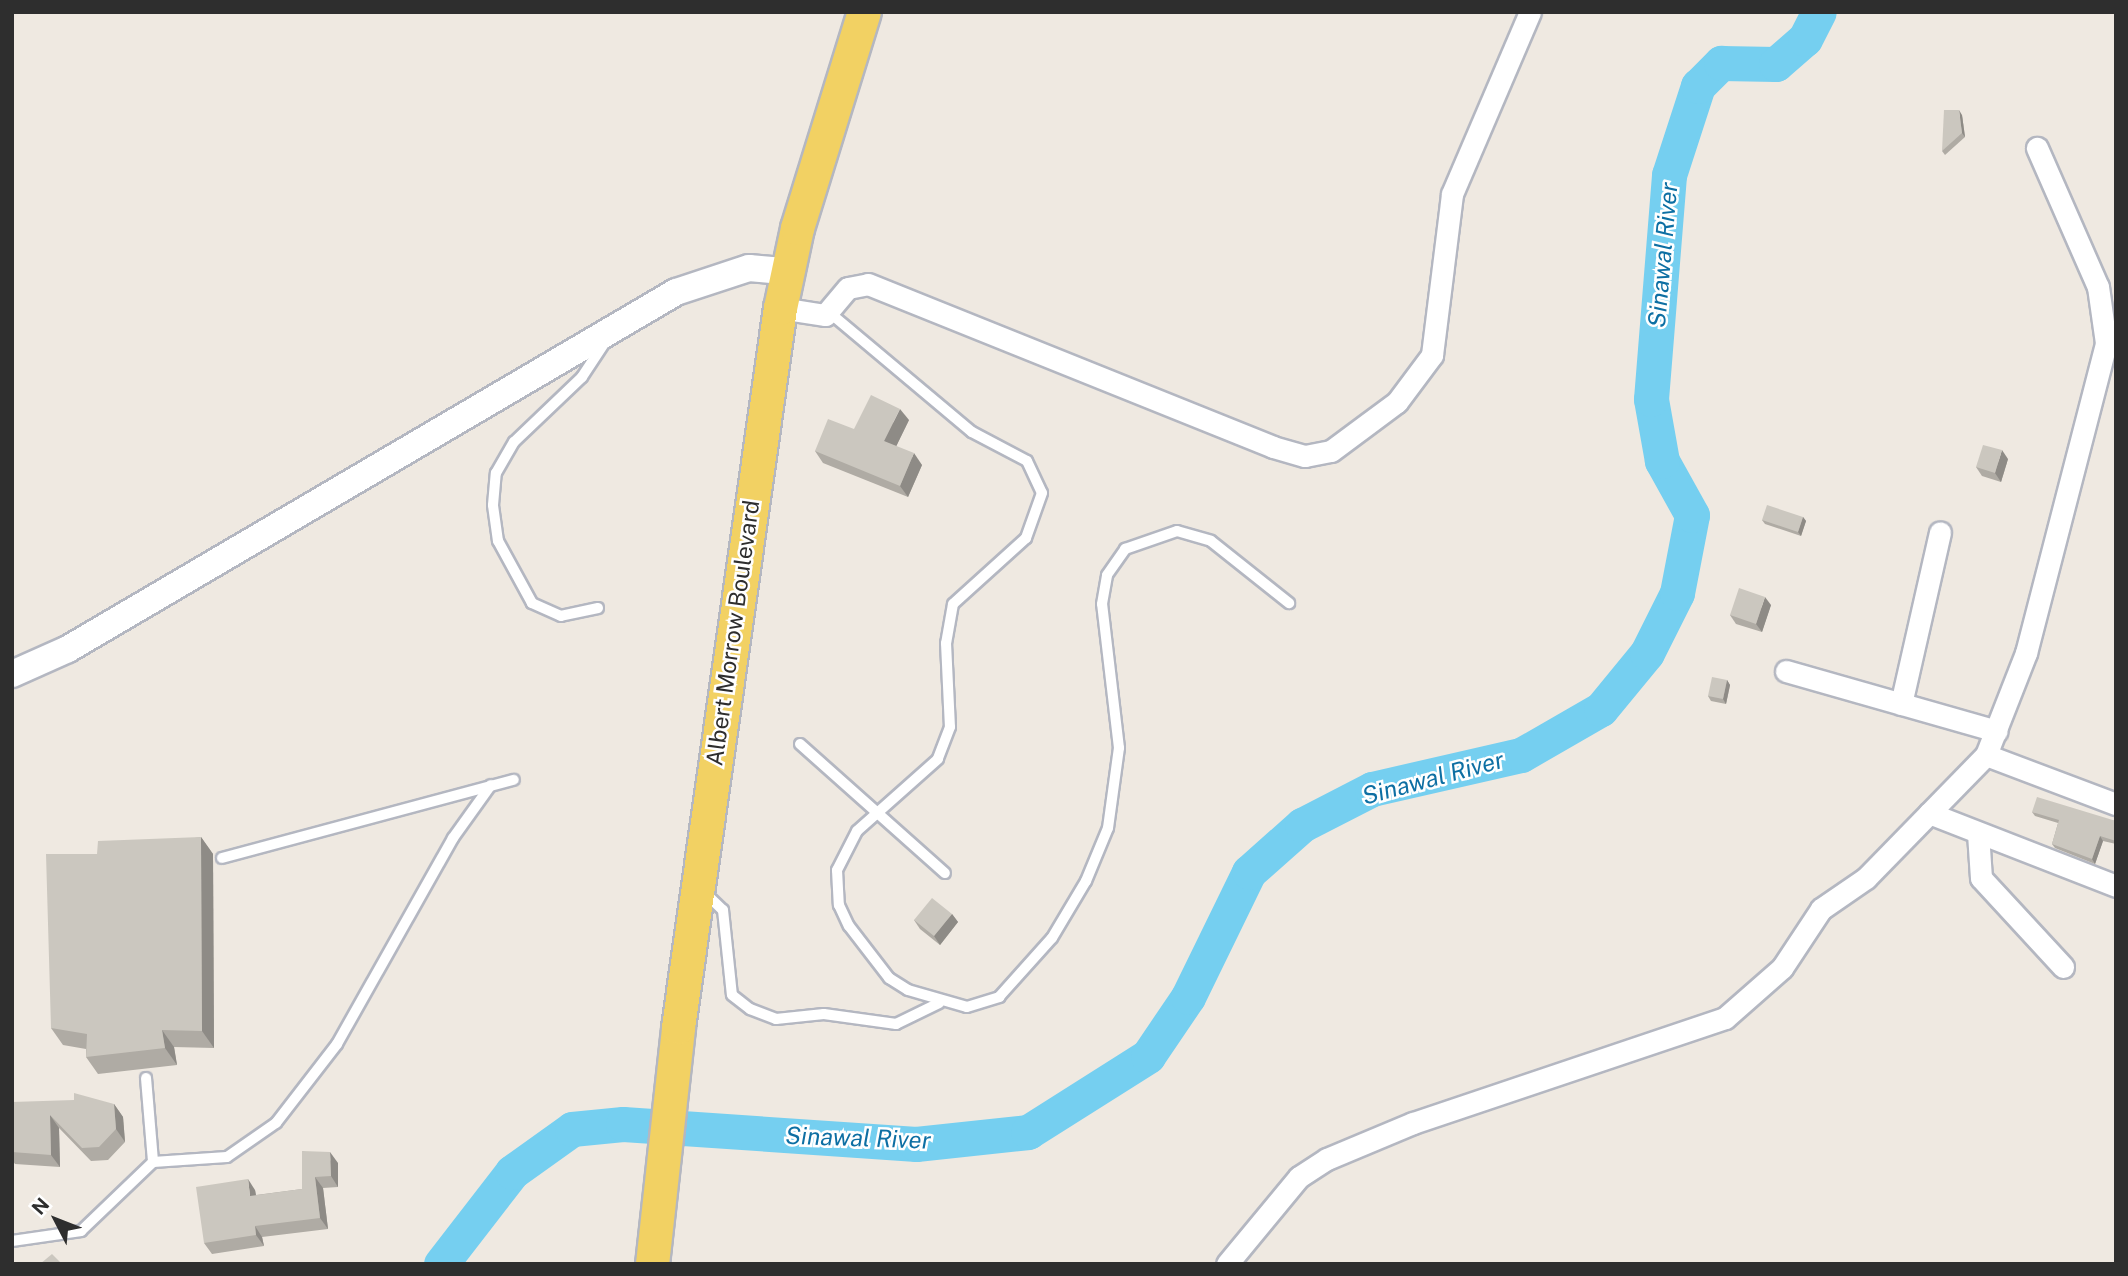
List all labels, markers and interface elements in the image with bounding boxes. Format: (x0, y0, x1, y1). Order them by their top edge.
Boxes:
water label: Sinawal River (1642, 181, 1684, 329)
street label: Albert Morrow Boulevard (701, 498, 765, 768)
water label: Sinawal River (1359, 745, 1507, 811)
water label: Sinawal River (785, 1121, 931, 1155)
north arrow (21, 1185, 91, 1255)
text: N (27, 1193, 54, 1219)

